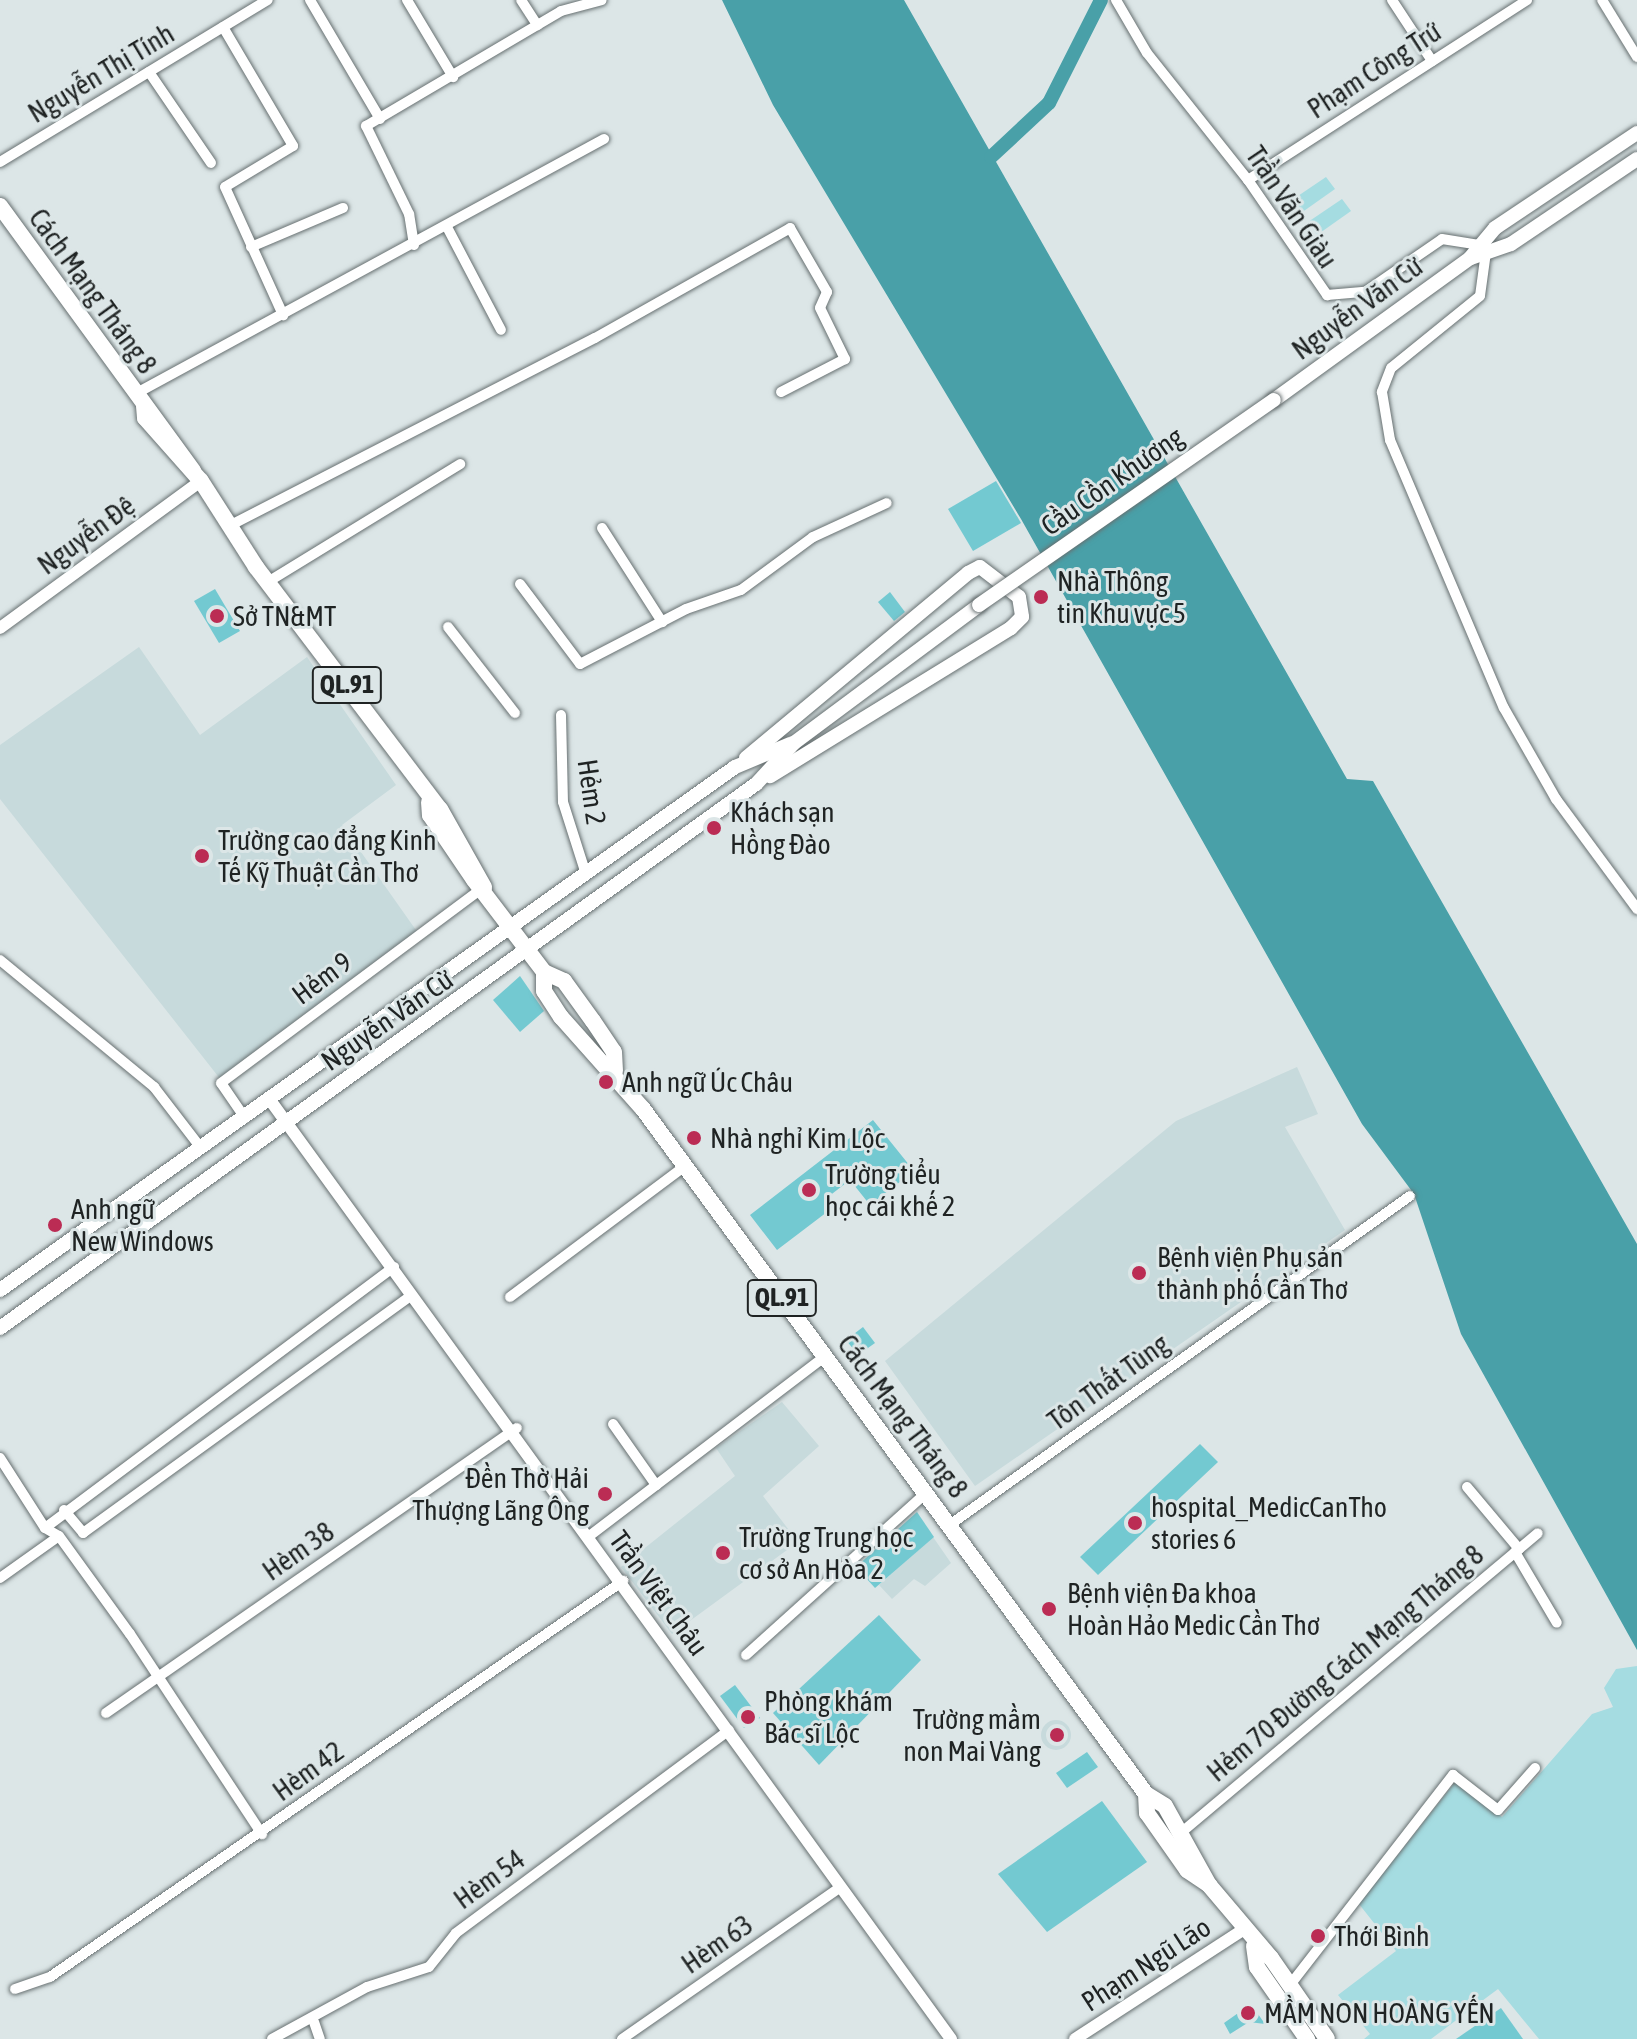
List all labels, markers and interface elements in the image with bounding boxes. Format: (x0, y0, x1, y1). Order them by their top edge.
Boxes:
street label: Phạm Công Trứ (1301, 15, 1447, 125)
street label: Nguyễn Thị Tính (22, 16, 180, 130)
street label: Trần Văn Giàu (1239, 140, 1345, 274)
street label: Cách Mạng Tháng 8 (22, 202, 164, 380)
street label: Nguyễn Văn Cừ (1285, 249, 1429, 367)
street label: Cầu Cồn Khương (1034, 420, 1190, 542)
street label: Nguyễn Đệ (31, 489, 141, 581)
place label: Nhà Thông tin Khu vực 5 (1057, 564, 1186, 630)
marker: Nhà Thông tin Khu vực 5 (1032, 588, 1050, 606)
place label: Sở TN&MT (233, 599, 336, 633)
marker: Sở TN&MT (208, 607, 226, 625)
road number: QL.91 (311, 663, 383, 707)
street label: Hẻm 2 (571, 757, 613, 827)
place label: Khách sạn Hồng Đào (730, 795, 835, 861)
marker: Khách sạn Hồng Đào (705, 819, 723, 837)
place label: Trường cao đẳng Kinh Tế Kỹ Thuật Cần Thơ (218, 823, 437, 889)
marker: Trường cao đẳng Kinh Tế Kỹ Thuật Cần Thơ (193, 847, 211, 865)
street label: Hẻm 9 (285, 945, 359, 1011)
street label: Nguyễn Văn Cừ (315, 962, 459, 1078)
place label: Anh ngữ Úc Châu (622, 1065, 793, 1099)
marker: Anh ngữ Úc Châu (597, 1073, 615, 1091)
place label: Nhà nghỉ Kim Lộc (710, 1121, 885, 1155)
marker: Nhà nghỉ Kim Lộc (685, 1129, 703, 1147)
place label: Trường tiểu học cái khế 2 (825, 1157, 955, 1223)
marker: Trường tiểu học cái khế 2 (800, 1181, 818, 1199)
place label: Anh ngữ New Windows (71, 1192, 214, 1258)
marker: Anh ngữ New Windows (46, 1216, 64, 1234)
place label: Bệnh viện Phụ sản thành phố Cần Thơ (1157, 1240, 1348, 1306)
marker: Bệnh viện Phụ sản thành phố Cần Thơ (1128, 1262, 1150, 1284)
road number: QL.91 (746, 1276, 818, 1320)
street label: Tôn Thất Tùng (1041, 1327, 1175, 1437)
street label: Cách Mạng Tháng 8 (831, 1328, 975, 1504)
place label: Đền Thờ Hải Thượng Lãng Ông (412, 1461, 589, 1527)
marker: Đền Thờ Hải Thượng Lãng Ông (596, 1485, 614, 1503)
place label: hospital_MedicCanTho stories 6 (1151, 1490, 1387, 1556)
street label: Hèm 38 (256, 1514, 340, 1588)
marker: hospital_MedicCanTho stories 6 (1126, 1514, 1144, 1532)
place label: Trường Trung học cơ sở An Hòa 2 (739, 1520, 913, 1586)
street label: Trần Việt Châu (602, 1524, 716, 1662)
street label: Hẻm 70 Đường Cách Mạng Tháng 8 (1200, 1537, 1490, 1789)
marker: Trường Trung học cơ sở An Hòa 2 (714, 1544, 732, 1562)
place label: Bệnh viện Đa khoa Hoàn Hảo Medic Cần Thơ (1067, 1576, 1320, 1642)
marker: Bệnh viện Đa khoa Hoàn Hảo Medic Cần Thơ (1038, 1598, 1060, 1620)
place label: Phòng khám Bác sĩ Lộc (764, 1684, 893, 1750)
place label: Trường mầm non Mai Vàng (903, 1702, 1041, 1768)
marker: Phòng khám Bác sĩ Lộc (739, 1708, 757, 1726)
marker: Trường mầm non Mai Vàng (1048, 1726, 1066, 1744)
street label: Hèm 42 (266, 1734, 350, 1808)
street label: Hèm 54 (447, 1842, 531, 1916)
street label: Hèm 63 (675, 1907, 759, 1981)
street label: Phạm Ngũ Lão (1075, 1910, 1217, 2018)
place label: Thới Bình (1334, 1919, 1430, 1953)
marker: Thới Bình (1309, 1927, 1327, 1945)
place label: MẦM NON HOÀNG YẾN (1264, 1996, 1495, 2030)
marker: MẦM NON HOÀNG YẾN (1239, 2004, 1257, 2022)

